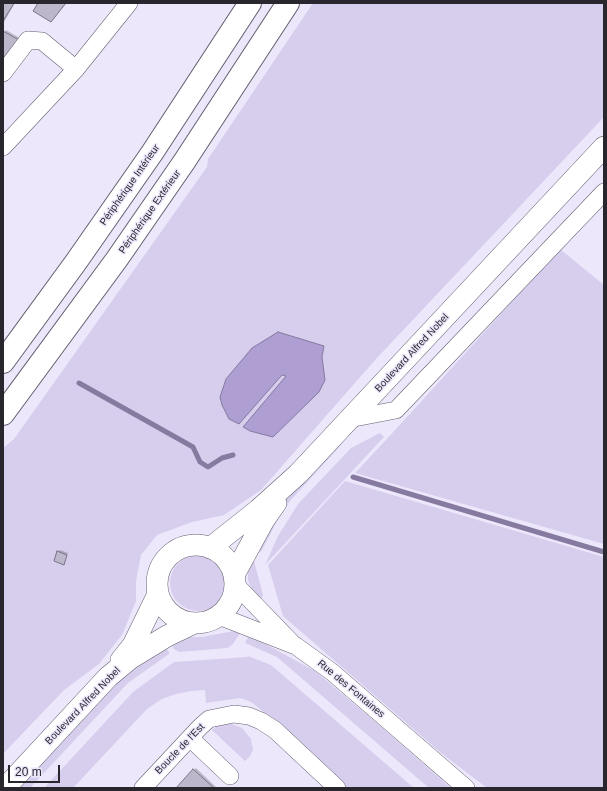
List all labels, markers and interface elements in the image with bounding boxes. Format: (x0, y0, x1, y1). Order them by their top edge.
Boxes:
street label: Périphérique Intérieur (98, 142, 162, 228)
street label: Périphérique Extérieur (117, 168, 183, 256)
street label: Boulevard Alfred Nobel (373, 311, 451, 395)
street label: Rue des Fontaines (315, 657, 387, 721)
street label: Boulevard Alfred Nobel (43, 665, 123, 747)
street label: Boucle de l'Est (153, 721, 207, 777)
scale bar (10, 757, 62, 783)
text: 20 m (15, 765, 42, 779)

